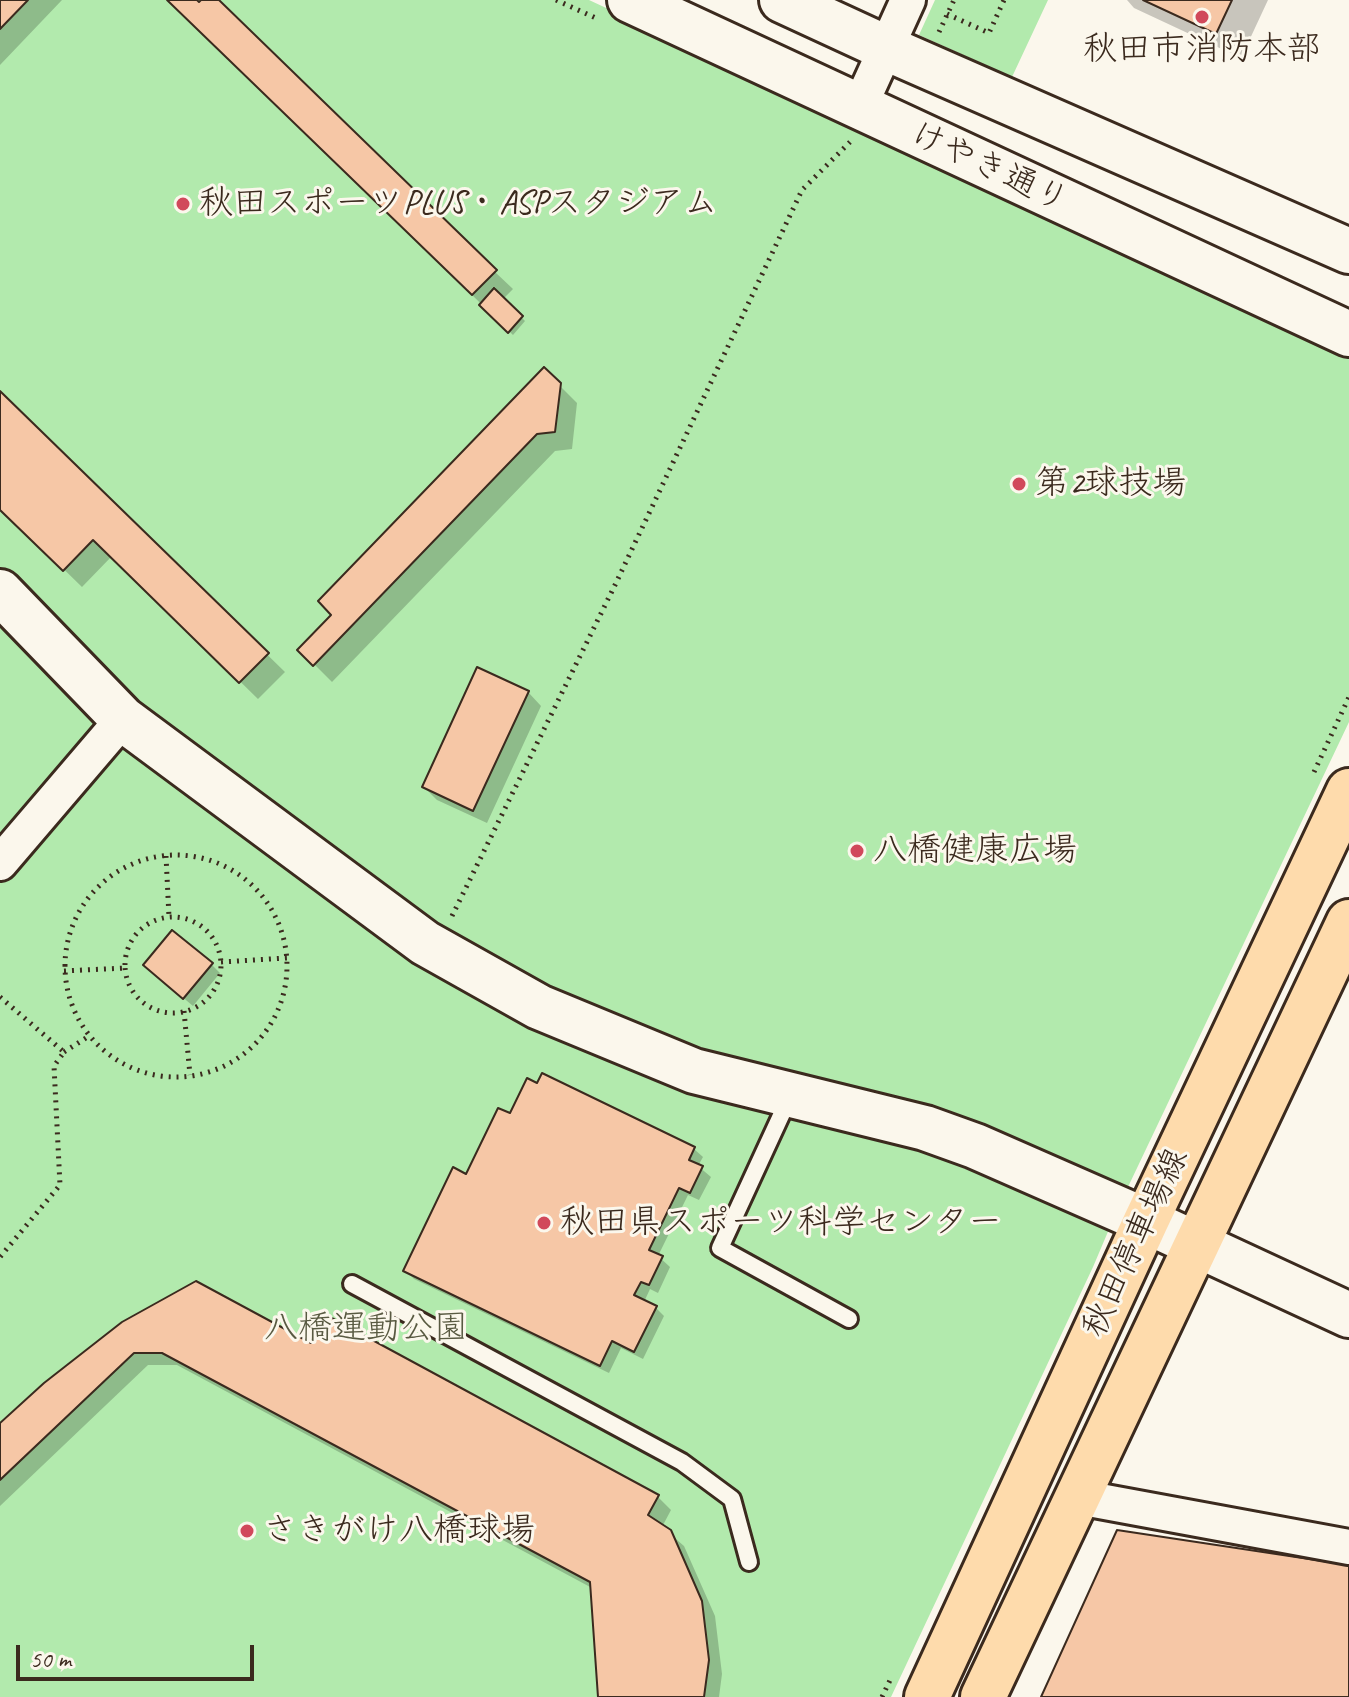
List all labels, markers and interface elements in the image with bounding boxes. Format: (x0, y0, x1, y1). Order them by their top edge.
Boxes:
marker: 秋田市消防本部 (1193, 8, 1211, 26)
place label: 秋田市消防本部 (1083, 30, 1321, 70)
street label: けやき通り (903, 114, 1075, 222)
place label: 秋田スポーツPLUS・ASPスタジアム (199, 184, 718, 224)
marker: 秋田スポーツPLUS・ASPスタジアム (174, 195, 192, 213)
place label: 第2球技場 (1035, 464, 1186, 504)
marker: 第2球技場 (1010, 475, 1028, 493)
place label: 八橋健康広場 (873, 831, 1077, 871)
marker: 八橋健康広場 (848, 842, 866, 860)
street label: 秋田停車場線 (1074, 1142, 1198, 1344)
place label: 秋田県スポーツ科学センター (560, 1203, 1002, 1243)
marker: 秋田県スポーツ科学センター (535, 1214, 553, 1232)
park label: 八橋運動公園 (264, 1309, 468, 1349)
place label: さきがけ八橋球場 (263, 1511, 535, 1551)
marker: さきがけ八橋球場 (238, 1522, 256, 1540)
scale bar (20, 1629, 258, 1679)
text: 50 m (30, 1644, 71, 1674)

